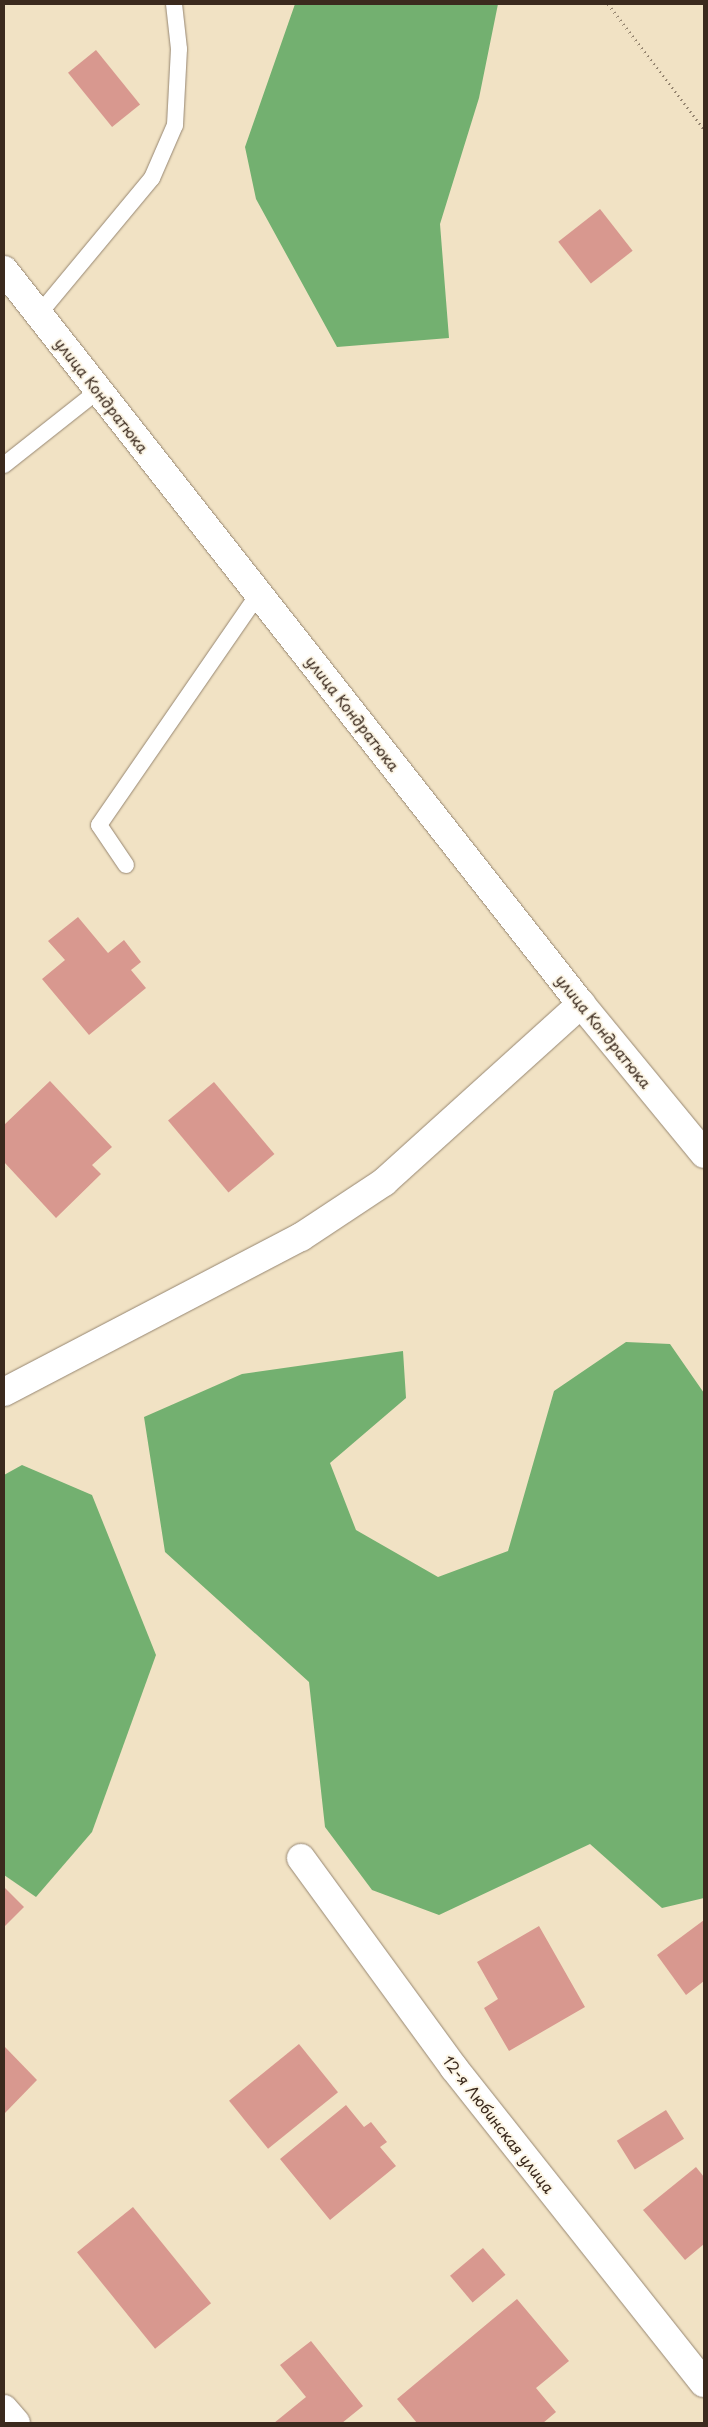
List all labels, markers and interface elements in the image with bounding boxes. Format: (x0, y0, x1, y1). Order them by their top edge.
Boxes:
street label: улица Кондратюка (51, 334, 153, 456)
street label: улица Кондратюка (302, 652, 404, 774)
street label: улица Кондратюка (552, 970, 656, 1092)
street label: 12-я Любинская улица (439, 2051, 559, 2197)

